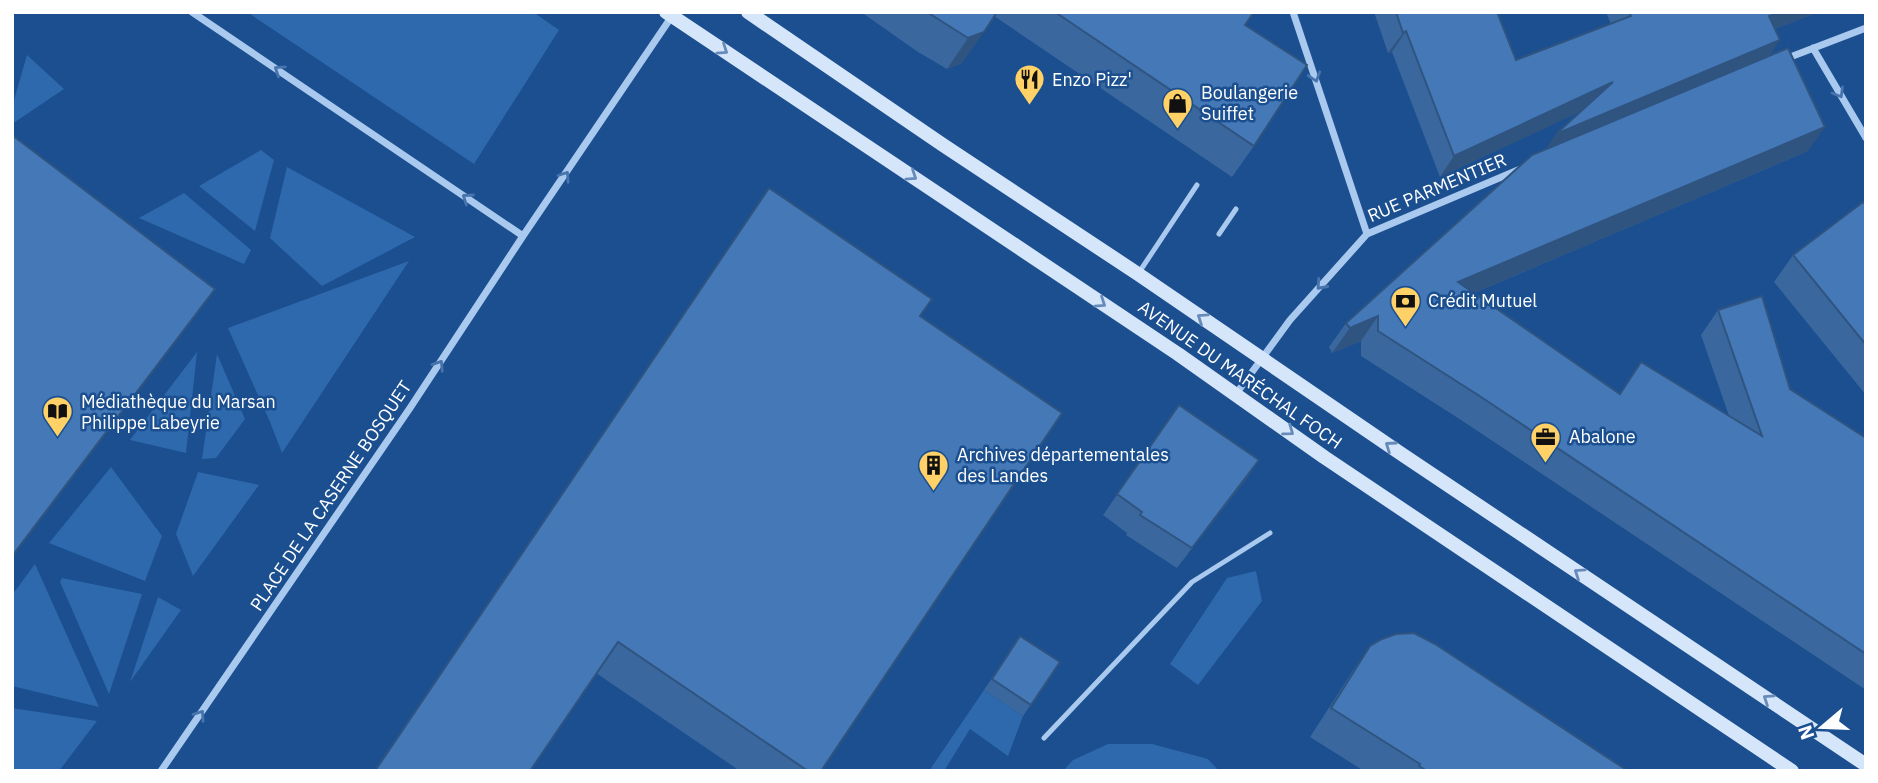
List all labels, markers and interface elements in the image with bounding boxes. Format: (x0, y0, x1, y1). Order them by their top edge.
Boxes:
one-way arrow (715, 42, 728, 54)
restaurant icon: Enzo Pizz' (1012, 63, 1046, 107)
one-way arrow (274, 66, 287, 78)
place label: Enzo Pizz' (1052, 68, 1132, 91)
one-way arrow (1306, 71, 1321, 83)
place label: Boulangerie Suiffet (1201, 81, 1298, 125)
one-way arrow (1831, 85, 1844, 98)
shop icon: Boulangerie Suiffet (1161, 86, 1195, 130)
street label: RUE PARMENTIER (1364, 148, 1510, 227)
one-way arrow (904, 168, 917, 181)
one-way arrow (557, 170, 570, 183)
one-way arrow (462, 194, 475, 206)
one-way arrow (1317, 277, 1329, 290)
bank icon: Crédit Mutuel (1388, 284, 1422, 328)
place label: Crédit Mutuel (1428, 289, 1537, 312)
one-way arrow (1093, 295, 1106, 307)
street label: AVENUE DU MARÉCHAL FOCH (1134, 295, 1347, 454)
one-way arrow (1197, 313, 1210, 326)
one-way arrow (430, 360, 443, 373)
street label: PLACE DE LA CASERNE BOSQUET (245, 376, 416, 615)
place label: Médiathèque du Marsan Philippe Labeyrie (81, 390, 276, 434)
library icon: Médiathèque du Marsan Philippe Labeyrie (41, 395, 75, 439)
office icon: Abalone (1529, 420, 1563, 464)
one-way arrow (1281, 423, 1294, 436)
place label: Abalone (1569, 425, 1636, 448)
one-way arrow (1385, 442, 1398, 454)
place label: Archives départementales des Landes (957, 443, 1169, 487)
building icon: Archives départementales des Landes (917, 448, 951, 492)
one-way arrow (1574, 569, 1587, 581)
north arrow (1787, 692, 1857, 762)
one-way arrow (1763, 694, 1776, 707)
one-way arrow (191, 709, 204, 722)
text: N (1792, 722, 1820, 743)

